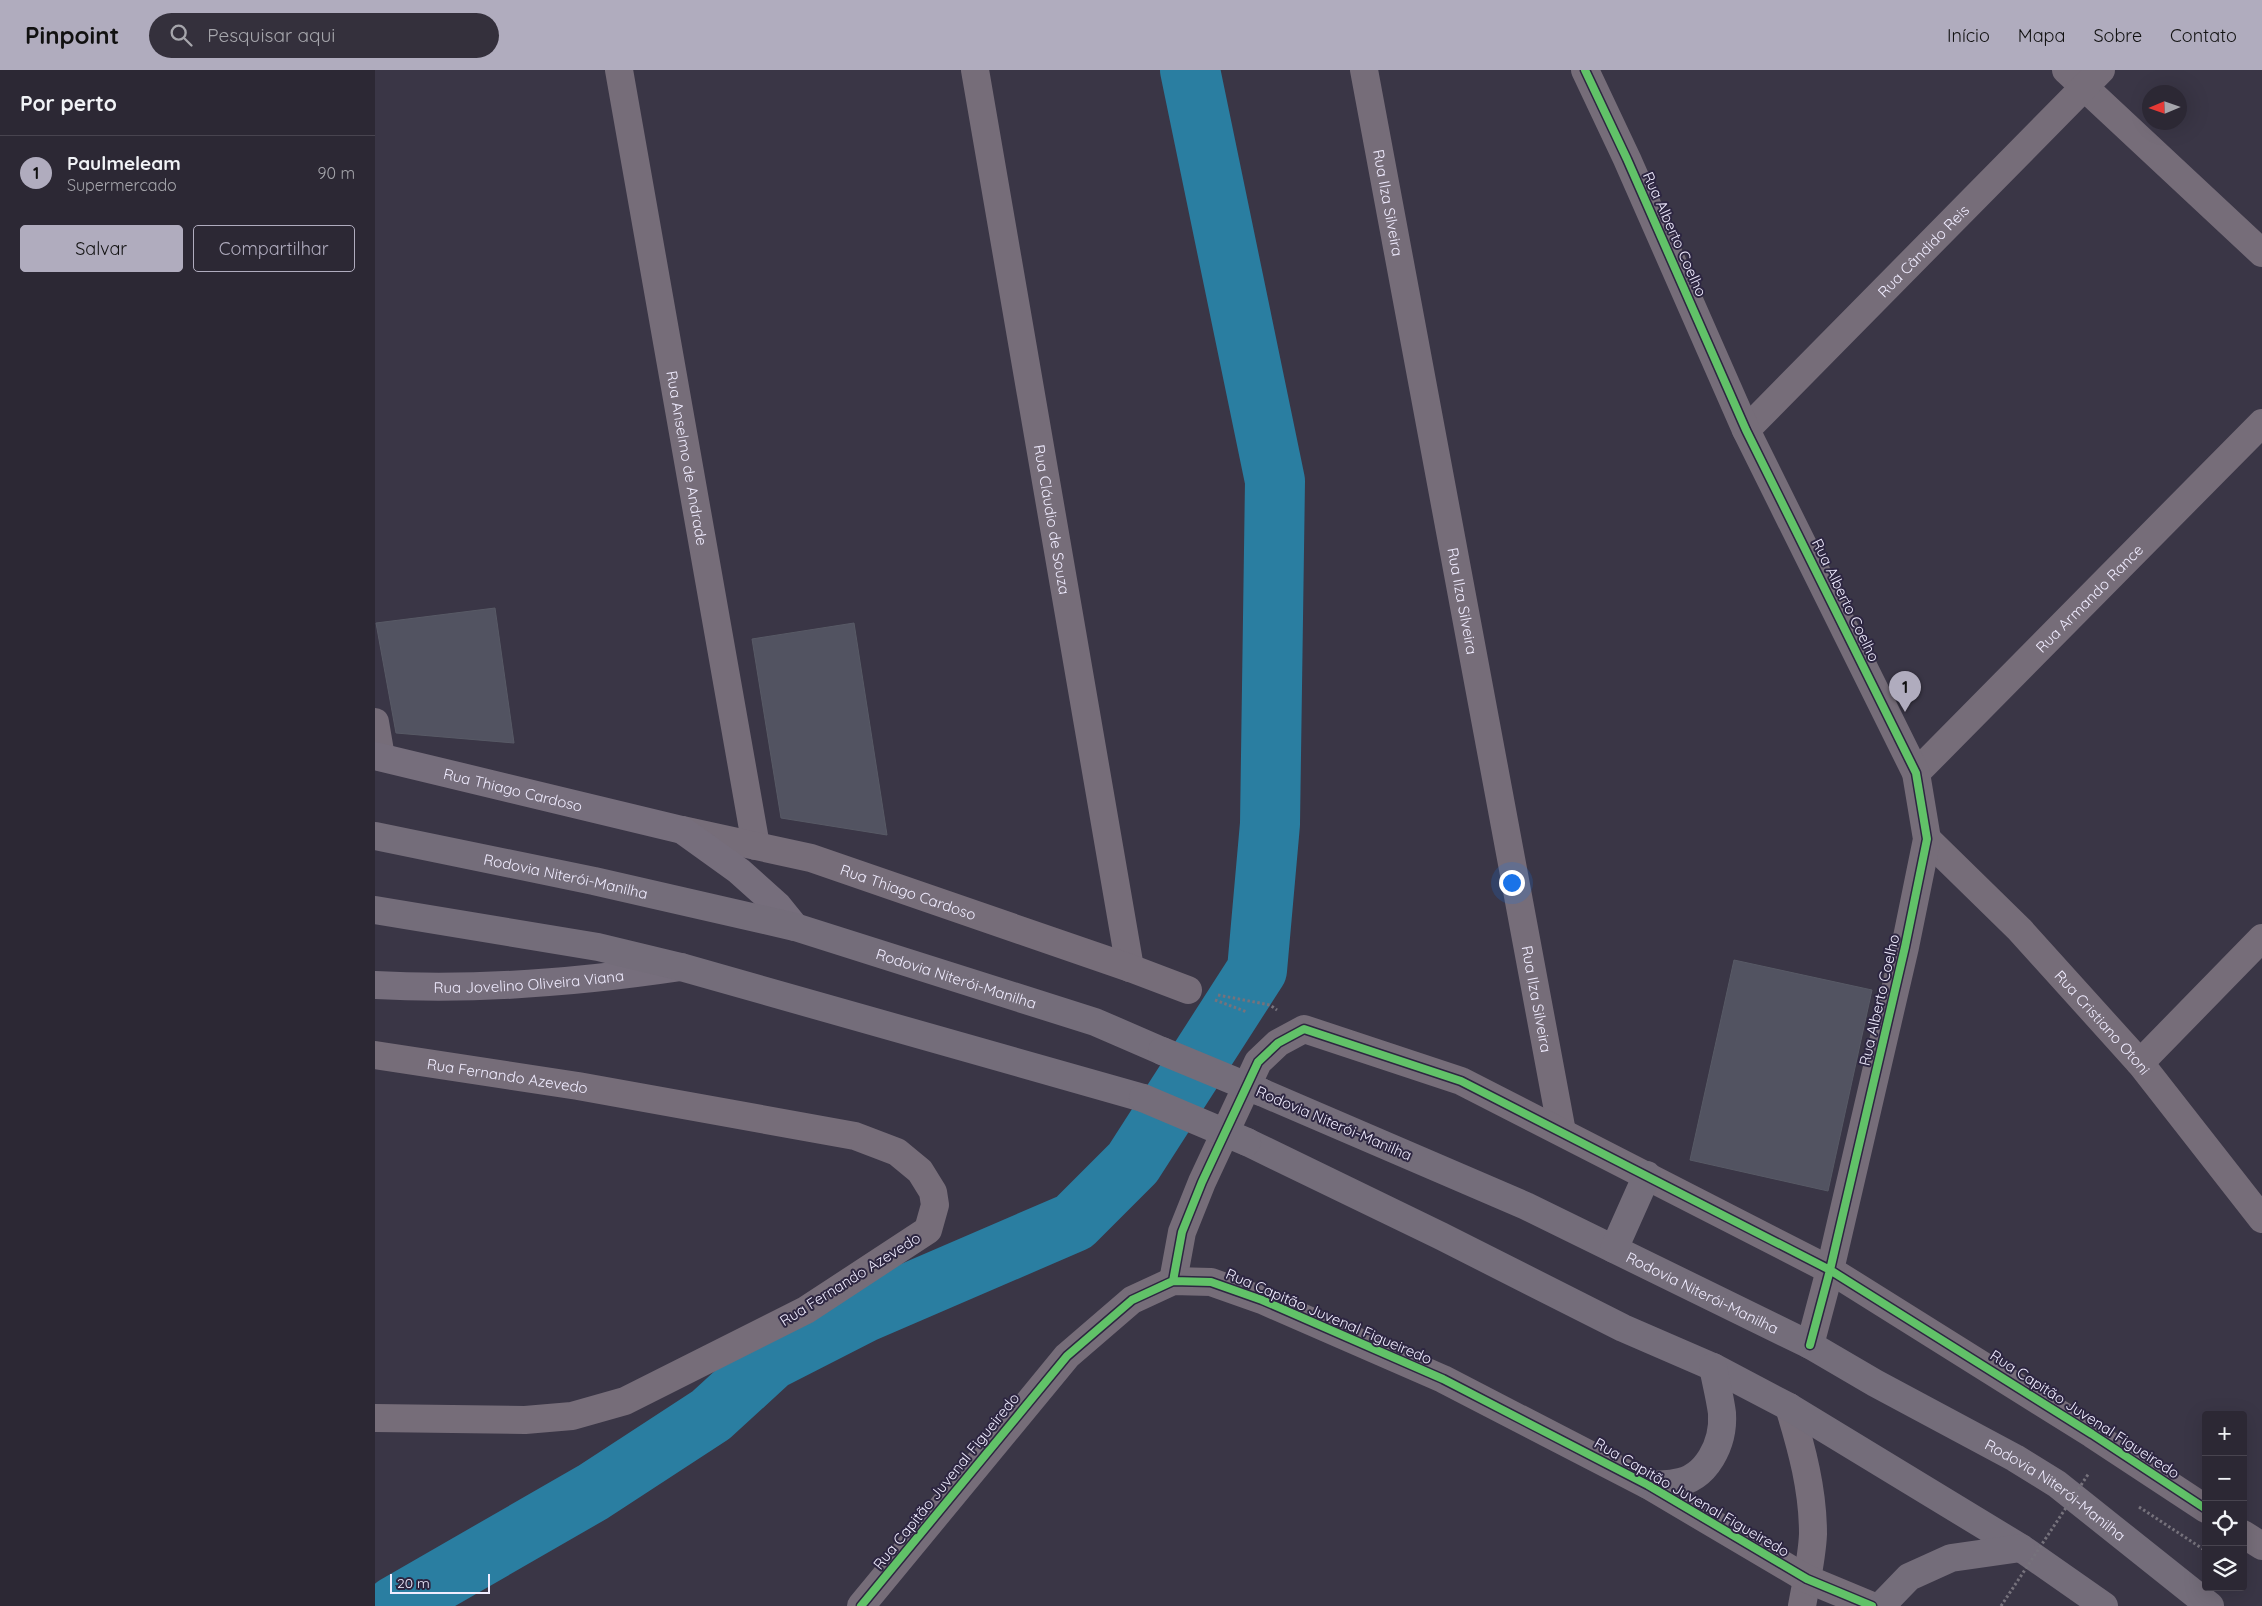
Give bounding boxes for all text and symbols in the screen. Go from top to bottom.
search box [149,13,499,58]
text: Pinpoint [25,20,119,50]
icon: search [167,21,195,49]
text: Pesquisar aqui [207,23,335,47]
text: Início [1947,24,1990,47]
text: Mapa [2018,24,2065,47]
text: Sobre [2093,24,2142,47]
text: Contato [2170,24,2237,47]
north arrow [2142,85,2187,130]
text: Por perto [20,90,117,116]
street label: Rua Ilza Silveira [1369,148,1408,258]
text: Paulmeleam [67,151,181,175]
text: 1 [33,163,39,183]
text: 90 m [318,163,355,183]
street label: Rua Alberto Coelho [1639,169,1711,299]
text: Supermercado [67,175,177,195]
street label: Rua Cândido Reis [1873,200,1973,301]
button: Salvar [20,225,183,272]
button: Compartilhar [193,225,355,272]
street label: Rua Anselmo de Andrade [663,369,712,547]
street label: Rua Cláudio de Souza [1030,443,1075,596]
street label: Rua Alberto Coelho [1808,535,1884,665]
street label: Rua Armando Rance [2031,540,2147,656]
street label: Rua Ilza Silveira [1444,546,1482,656]
pin: 1 [1889,671,1921,712]
street label: Rua Thiago Cardoso [442,763,584,815]
street label: Rodovia Niterói-Manilha [482,849,650,903]
street label: Rua Thiago Cardoso [838,859,979,924]
your location [1499,870,1525,896]
street label: Rua Alberto Coelho [1855,932,1903,1068]
street label: Rodovia Niterói-Manilha [874,944,1039,1012]
street label: Rua Ilza Silveira [1518,944,1556,1054]
street label: Rua Jovelino Oliveira Viana [434,965,625,996]
street label: Rua Cristiano Otoni [2051,966,2155,1078]
street label: Rua Fernando Azevedo [426,1054,589,1097]
street label: Rodovia Niterói-Manilha [1253,1082,1415,1164]
street label: Rua Fernando Azevedo [776,1228,924,1330]
street label: Rodovia Niterói-Manilha [1623,1247,1782,1338]
street label: Rua Capitão Juvenal Figueiredo [1223,1264,1435,1368]
street label: Rua Capitão Juvenal Figueiredo [1987,1346,2183,1482]
street label: Rua Capitão Juvenal Figueiredo [869,1389,1023,1573]
map controls [2202,1411,2247,1591]
button: + [2202,1411,2247,1456]
street label: Rua Capitão Juvenal Figueiredo [1591,1433,1793,1561]
street label: Rodovia Niterói-Manilha [1982,1434,2130,1545]
button: − [2202,1456,2247,1501]
button: locate [2202,1501,2247,1546]
button: layers [2202,1546,2247,1591]
scale bar [390,1571,490,1594]
text: 20 m [397,1574,430,1592]

